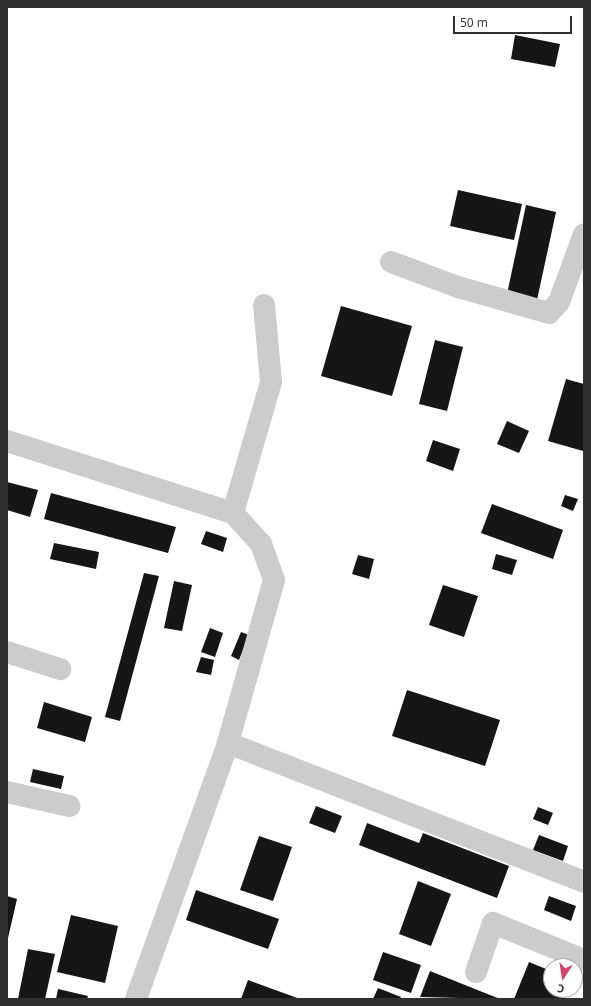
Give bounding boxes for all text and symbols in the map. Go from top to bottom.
scale bar [455,8,574,34]
text: 50 m [460,14,488,31]
north arrow [543,958,583,998]
text: С [556,981,566,997]

